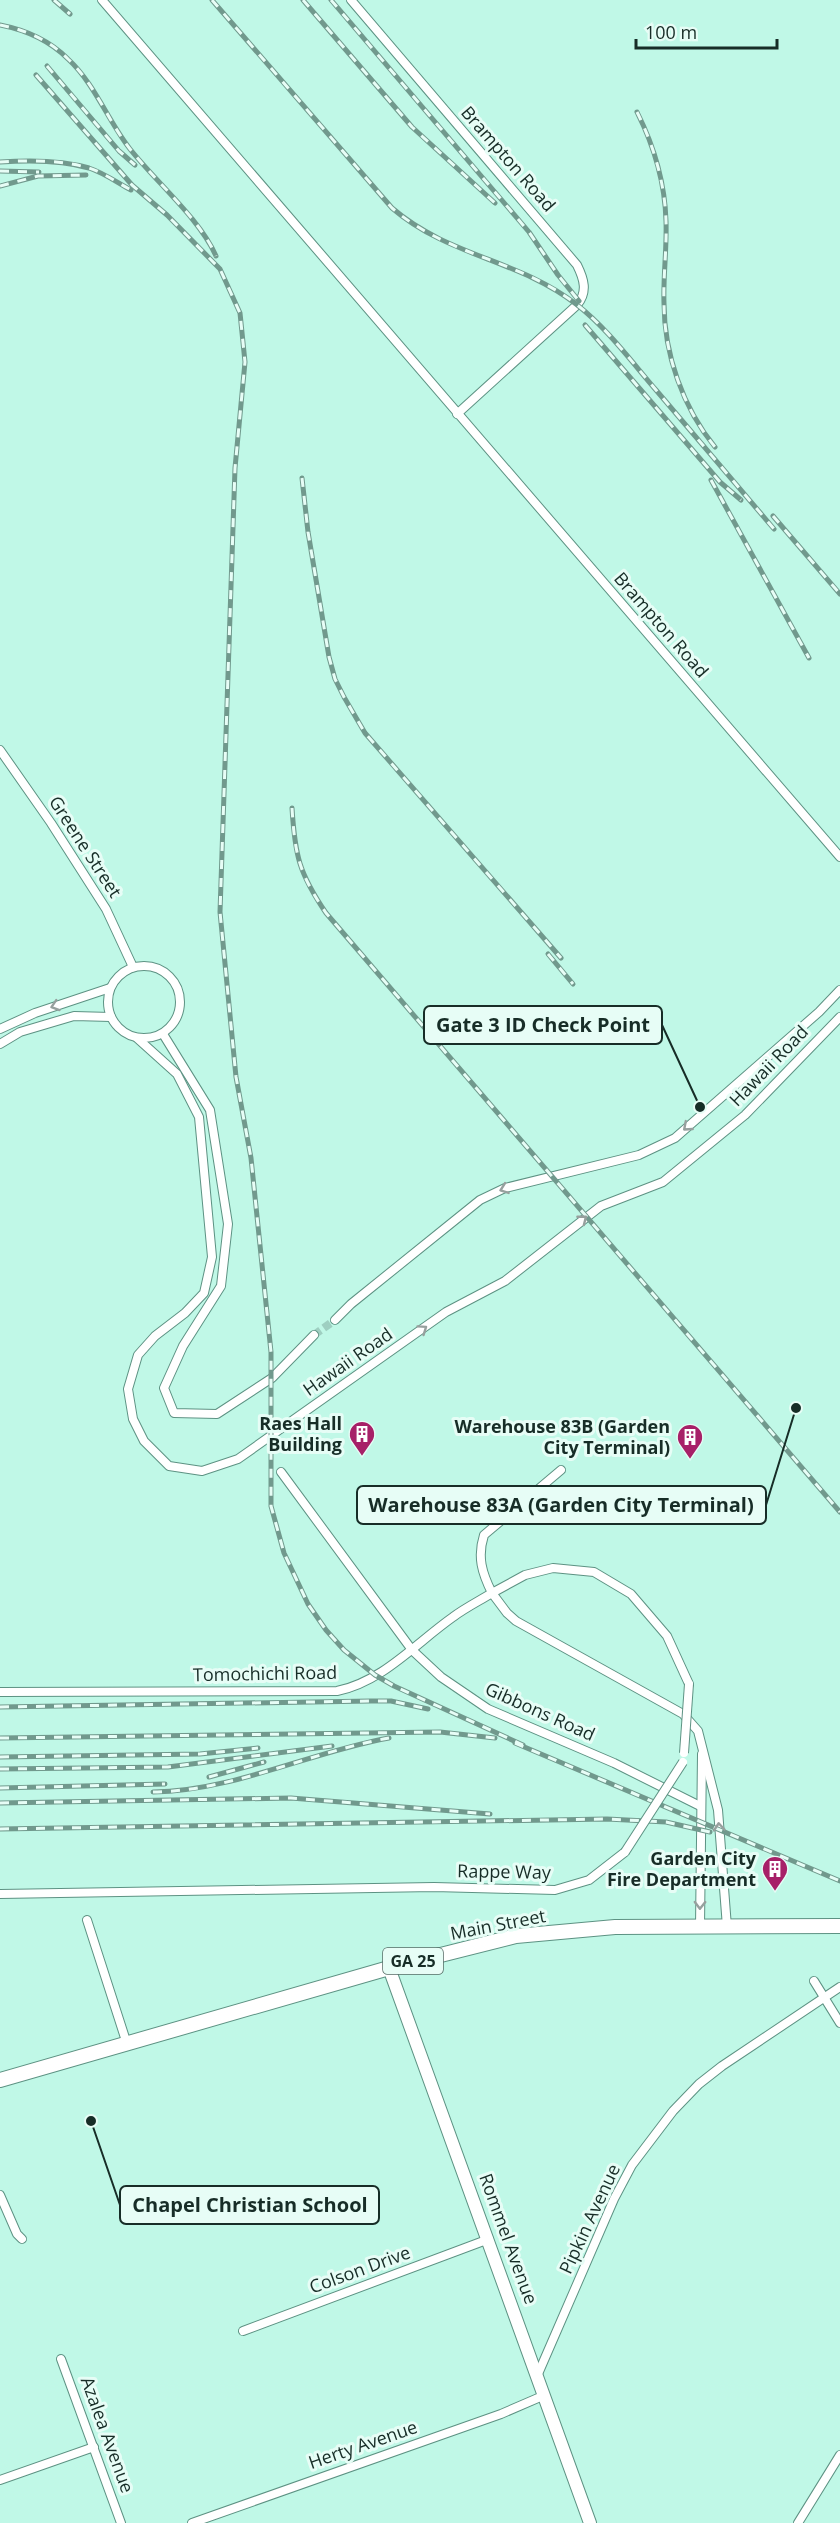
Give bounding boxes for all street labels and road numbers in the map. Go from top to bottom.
street label: Brampton Road [456,100,561,216]
street label: Brampton Road [609,566,714,682]
street label: Greene Street [44,791,128,902]
street label: Hawaii Road [724,1020,813,1111]
street label: Hawaii Road [298,1322,397,1401]
street label: Tomochichi Road [193,1660,337,1686]
street label: Gibbons Road [482,1676,599,1746]
street label: Rappe Way [457,1858,552,1884]
street label: Main Street [448,1903,548,1945]
road number: GA 25 [383,1948,443,1974]
street label: Pipkin Avenue [553,2160,625,2277]
street label: Rommel Avenue [474,2170,544,2307]
street label: Colson Drive [306,2240,414,2298]
street label: Azalea Avenue [76,2373,140,2496]
street label: Herty Avenue [305,2414,420,2474]

